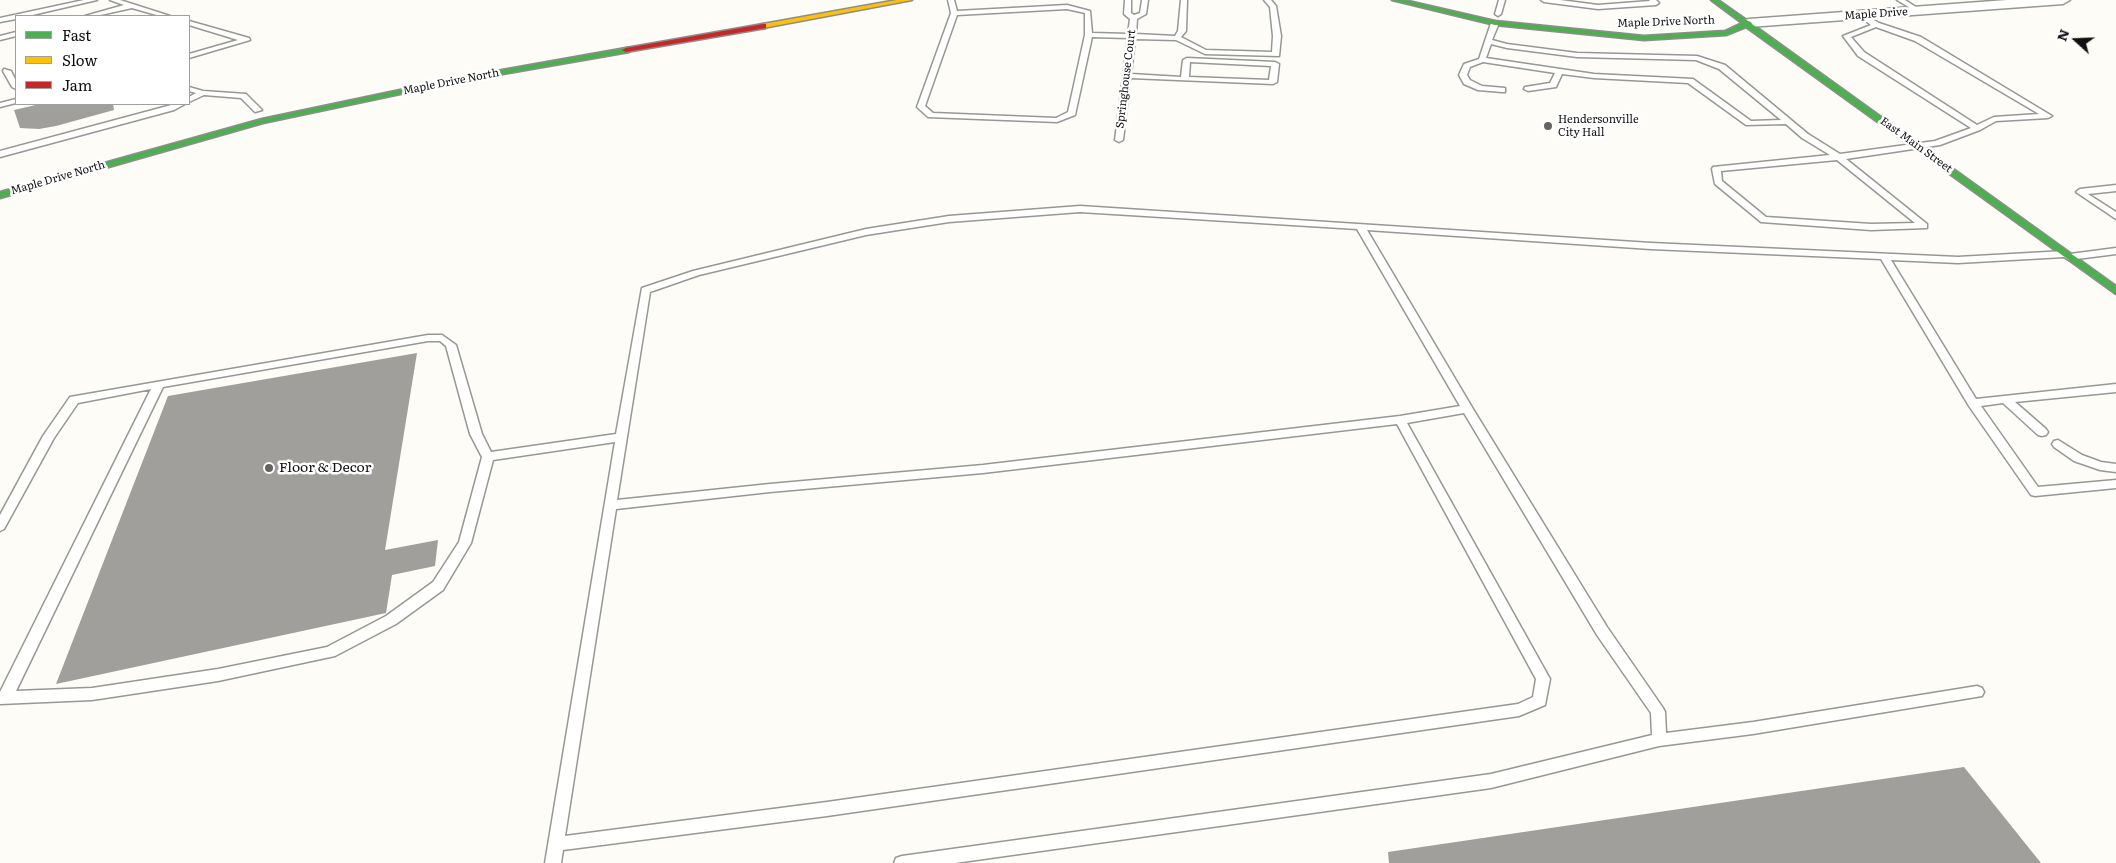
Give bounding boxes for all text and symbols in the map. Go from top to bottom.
street label: Maple Drive [1844,5,1908,23]
street label: Maple Drive North [1617,14,1715,30]
legend [15,15,190,105]
north arrow [2051,15,2101,65]
text: Fast [62,23,91,46]
text: N [2050,26,2073,44]
street label: Springhouse Court [1113,29,1139,129]
text: Slow [62,48,97,71]
street label: Maple Drive North [402,66,500,98]
text: Jam [62,73,92,96]
place label: Hendersonville City Hall [1558,113,1639,139]
street label: East Main Street [1877,114,1955,176]
marker: Hendersonville City Hall [1542,120,1554,132]
street label: Maple Drive North [9,158,107,198]
place label: Floor & Decor [279,460,371,476]
marker: Floor & Decor [263,462,275,474]

